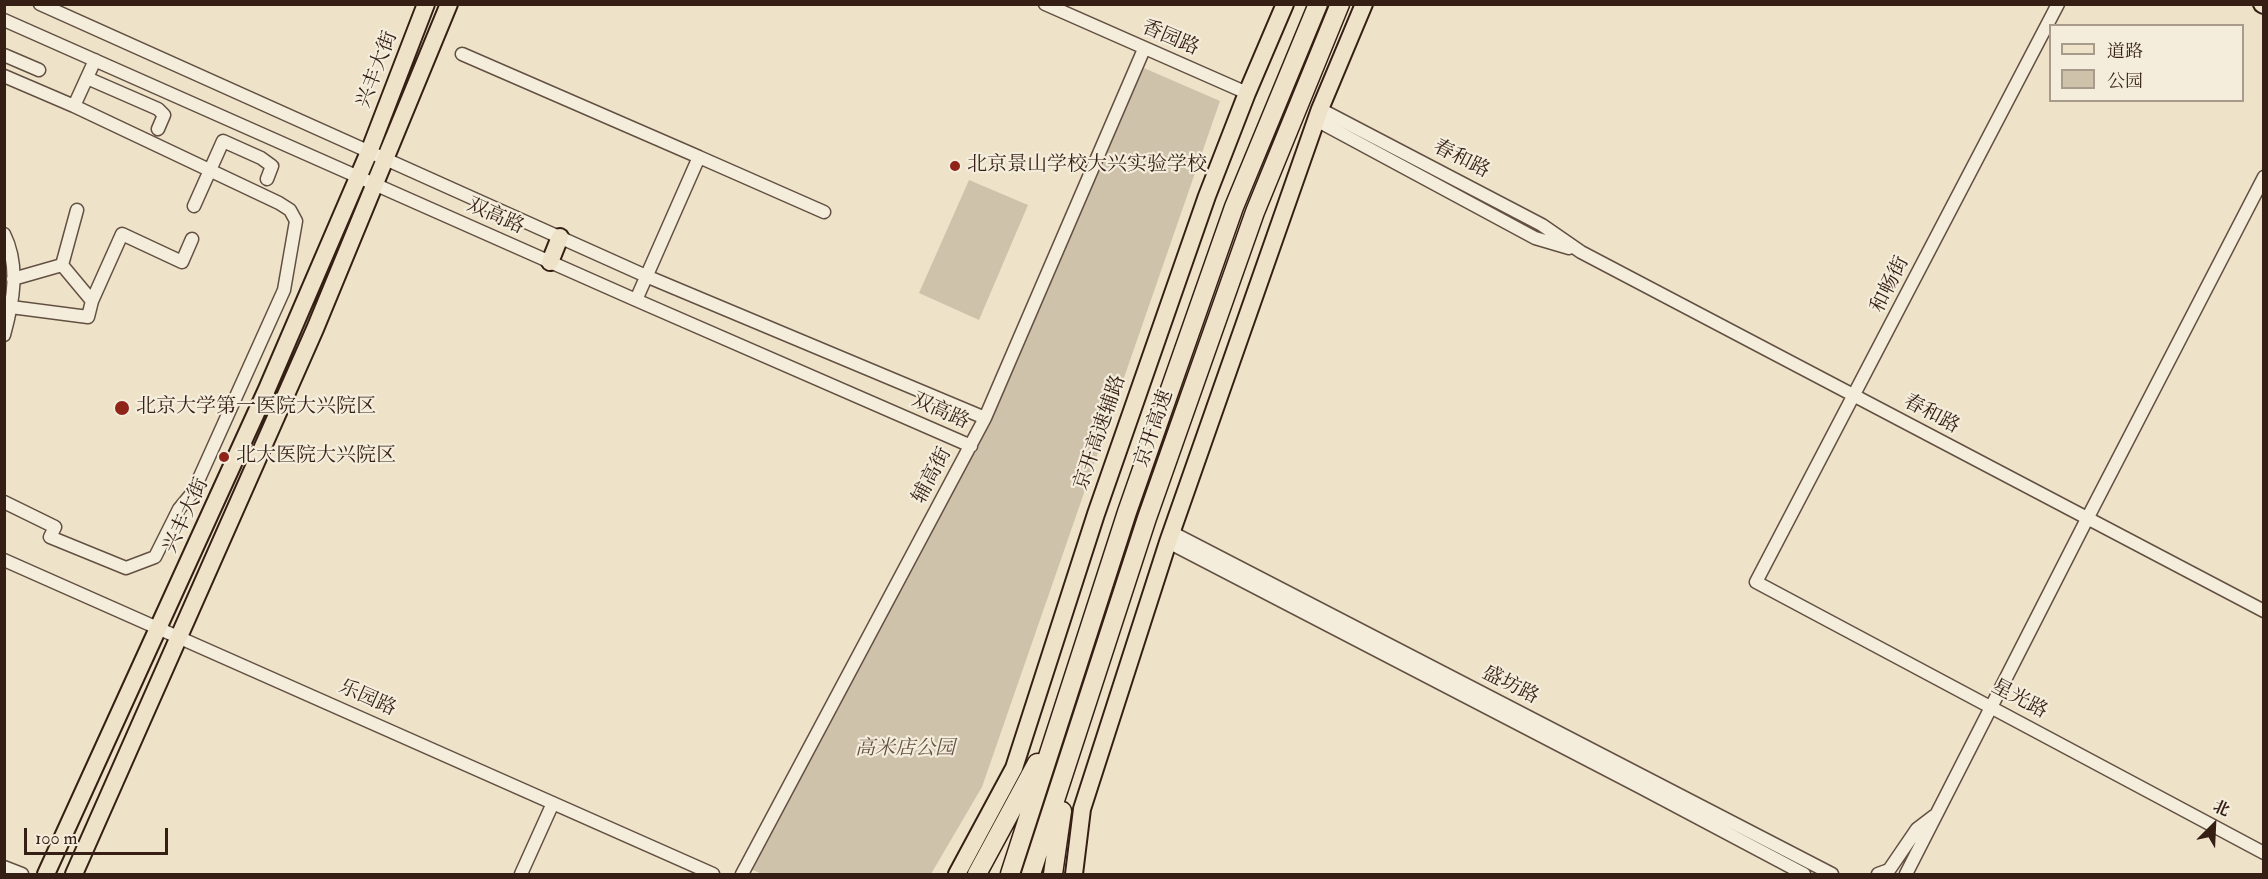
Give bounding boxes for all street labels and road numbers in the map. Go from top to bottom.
street label: 香园路 [1138,16,1202,62]
street label: 兴丰大街 [352,28,404,112]
street label: 春和路 [1429,136,1493,184]
street label: 双高路 [463,194,527,240]
street label: 和畅街 [1867,253,1915,317]
street label: 京开高速辅路 [1070,372,1132,494]
street label: 京开高速 [1131,387,1179,471]
street label: 双高路 [908,389,972,435]
street label: 春和路 [1899,390,1963,440]
street label: 辅高街 [908,444,958,508]
street label: 兴丰大街 [159,475,215,557]
street label: 盛坊路 [1478,662,1542,710]
street label: 星光路 [1987,675,2051,725]
street label: 乐园路 [335,676,399,722]

